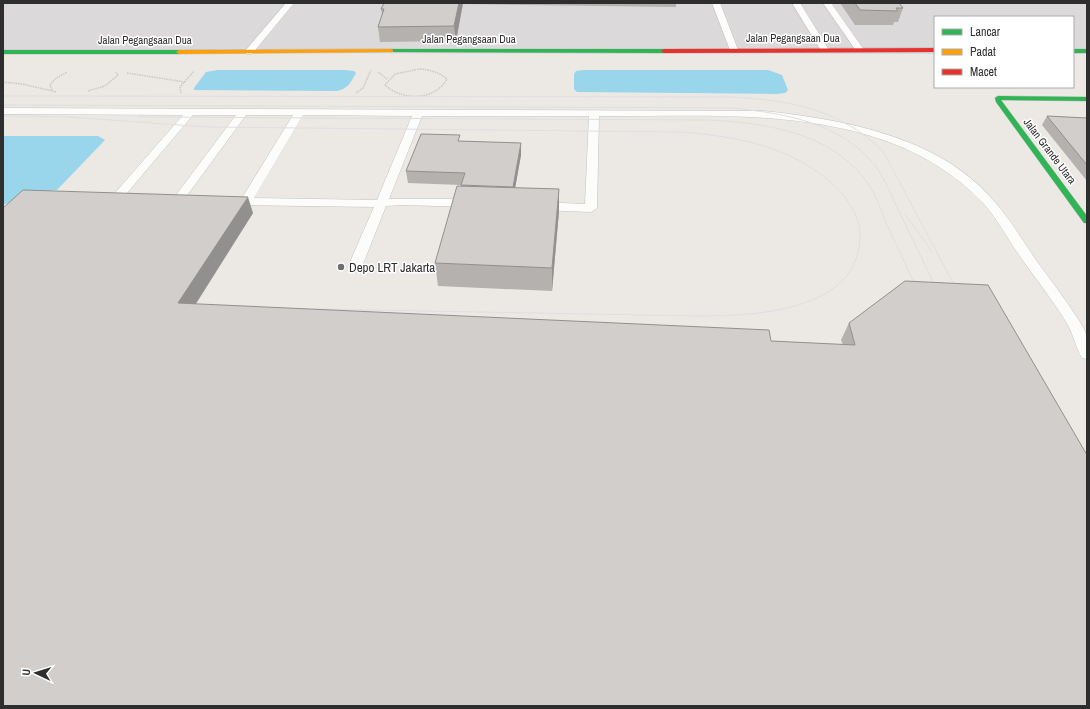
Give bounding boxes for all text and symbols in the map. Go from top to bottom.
legend [934,16,1074,88]
text: Lancar [970,24,1001,40]
street label: Jalan Pegangsaan Dua [746,31,840,45]
street label: Jalan Pegangsaan Dua [422,32,516,46]
street label: Jalan Pegangsaan Dua [98,33,192,47]
text: Padat [970,44,996,60]
text: Macet [970,64,997,80]
street label: Jalan Grande Utara [1021,115,1079,187]
place label: Depo LRT Jakarta [349,259,435,276]
marker: Depo LRT Jakarta [336,262,346,272]
north arrow [16,653,56,693]
text: U [19,669,33,676]

